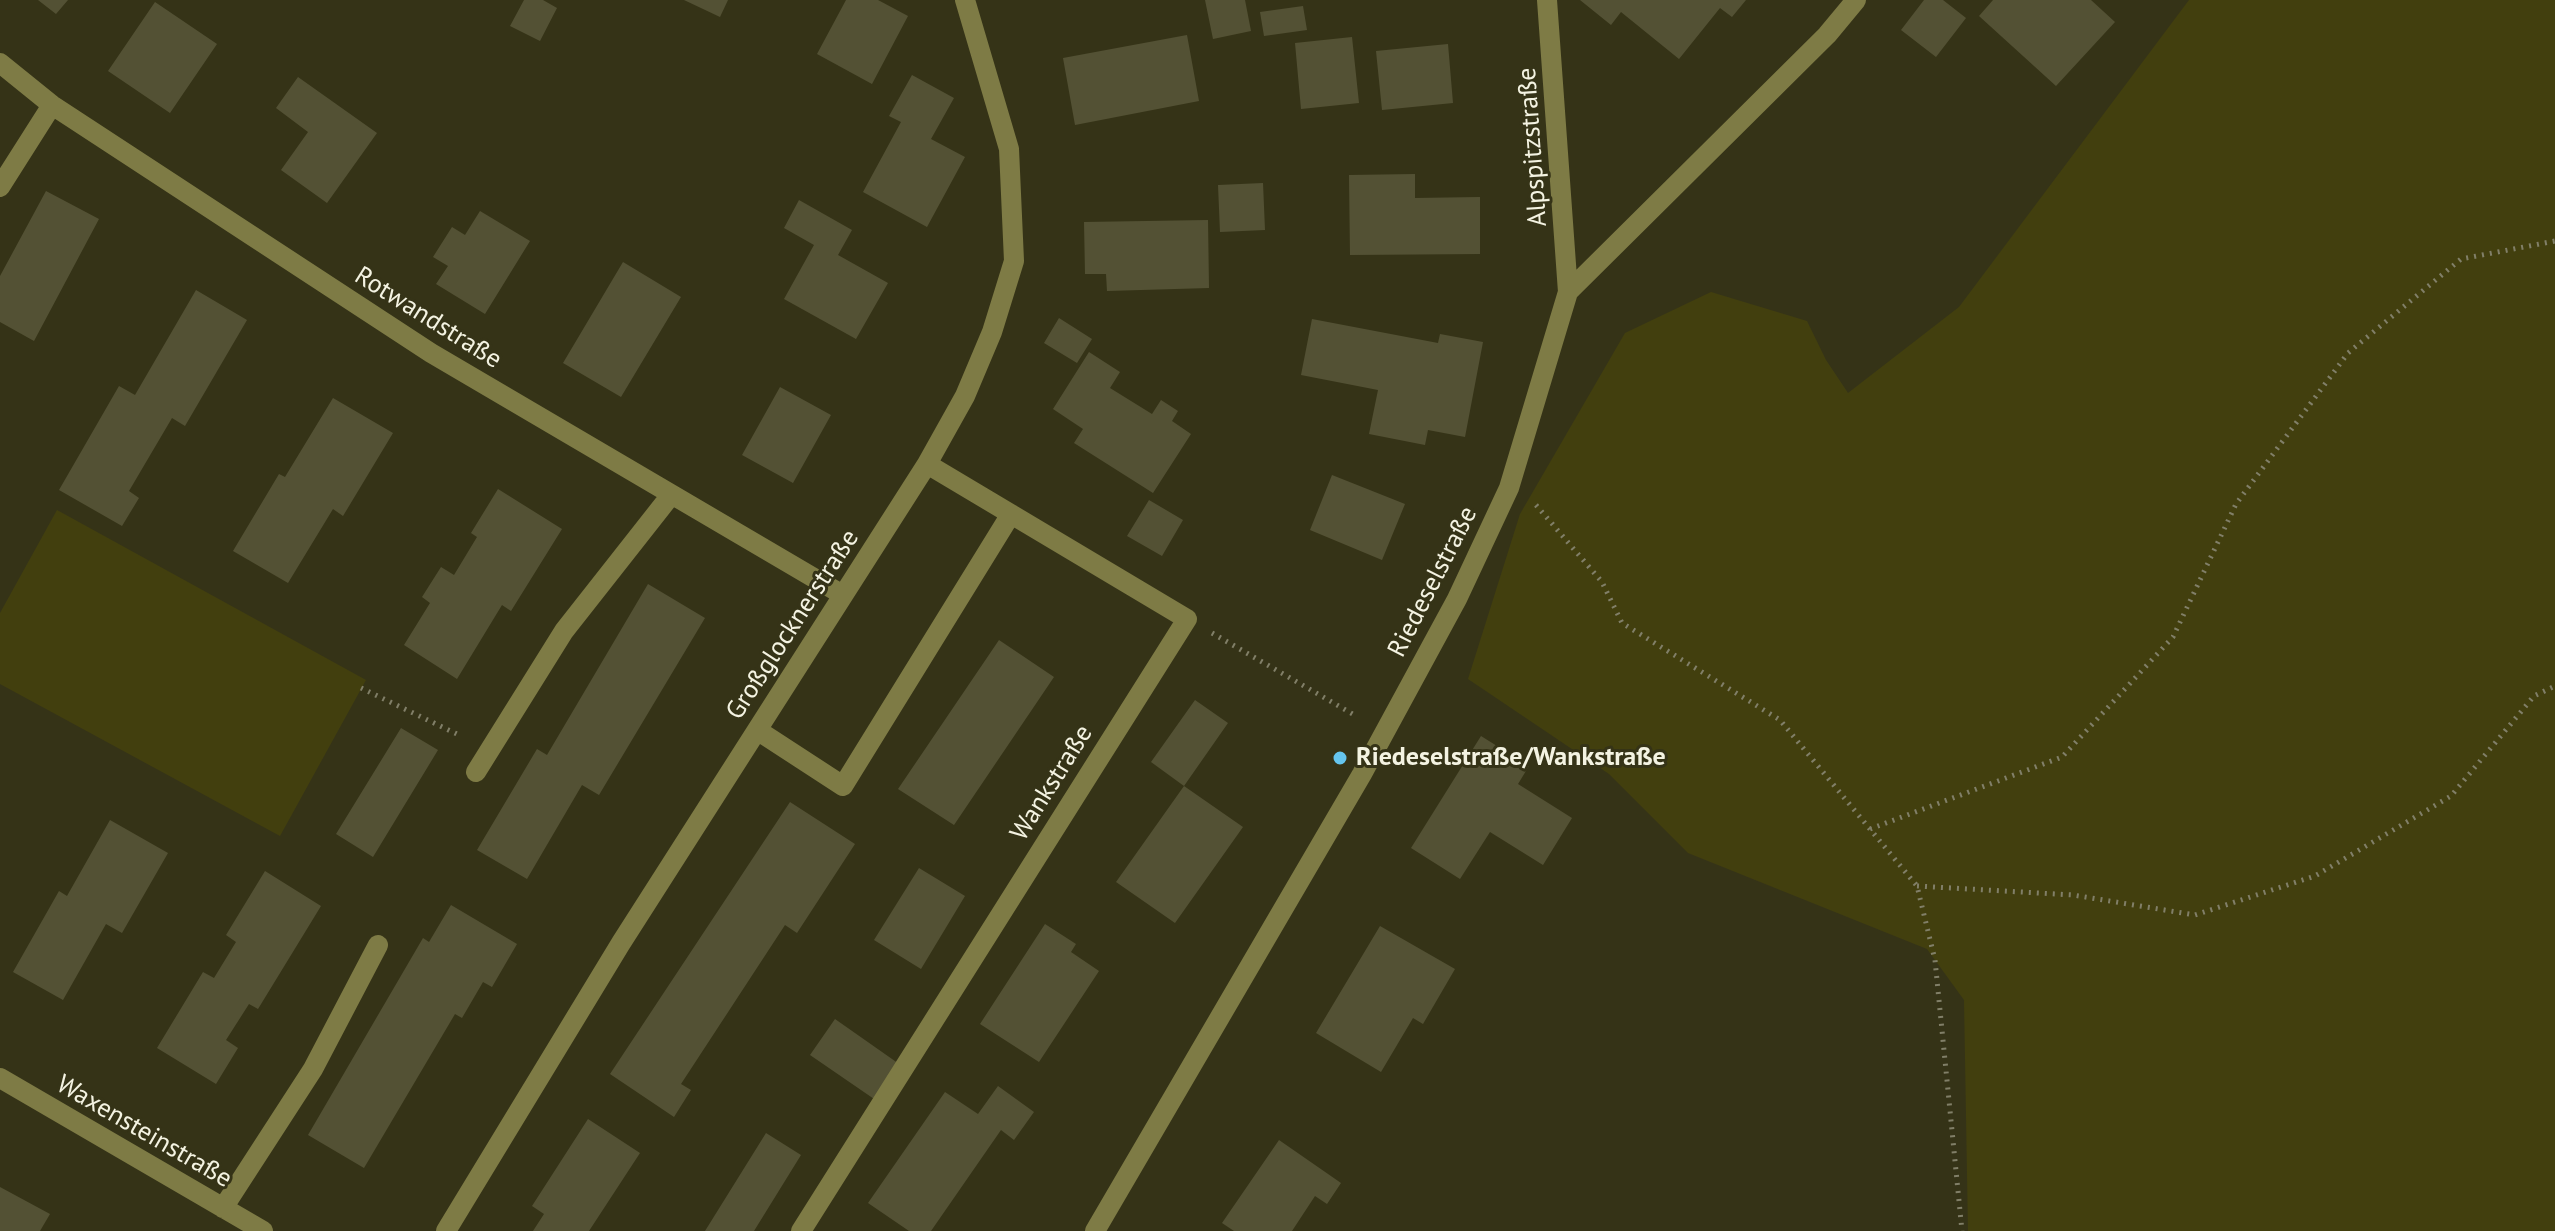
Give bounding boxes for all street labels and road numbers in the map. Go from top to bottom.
street label: Alpspitzstraße [1512,66,1554,228]
street label: Rotwandstraße [349,260,507,376]
street label: Riedeselstraße [1382,502,1484,662]
street label: Großglocknerstraße [720,524,866,726]
street label: Wankstraße [1004,720,1100,846]
street label: Waxensteinstraße [51,1069,237,1195]

